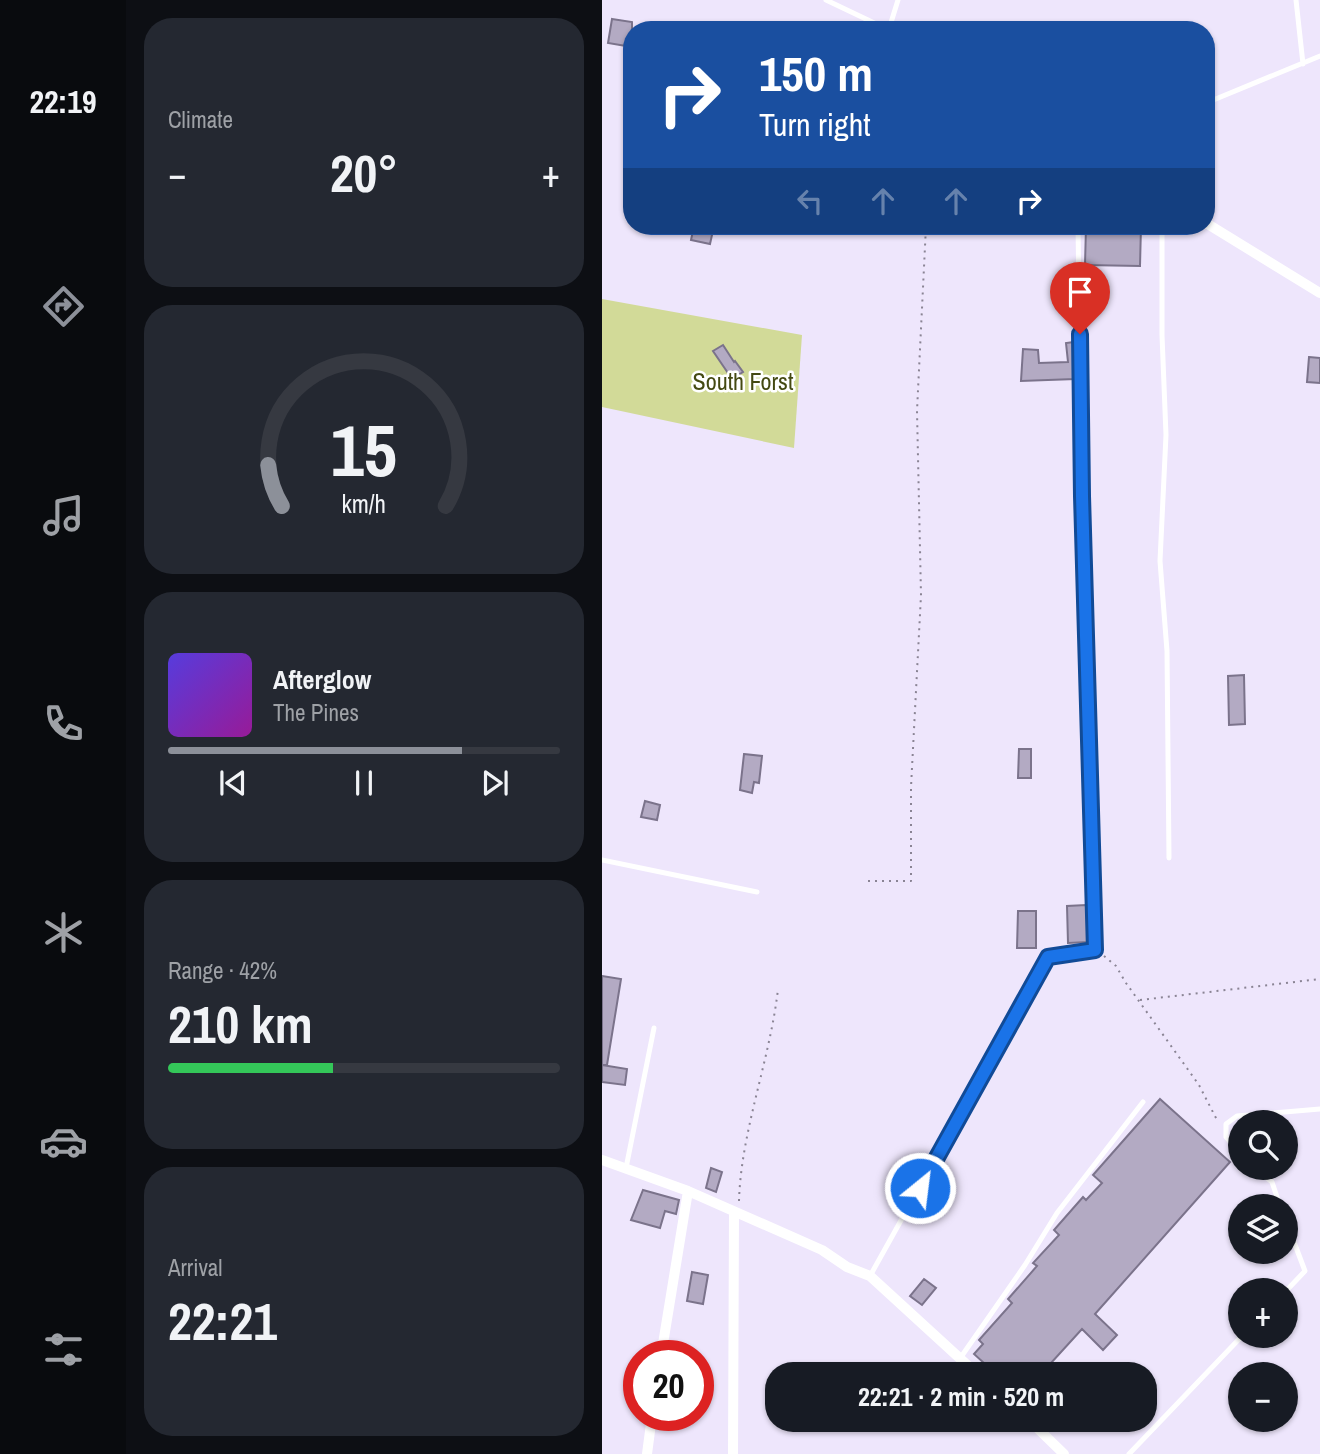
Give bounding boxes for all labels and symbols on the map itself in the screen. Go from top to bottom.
pin [1050,262,1110,334]
park label: South Forst [693,365,794,397]
position arrow [883,1151,957,1225]
speed limit sign: 20 [623,1340,714,1431]

